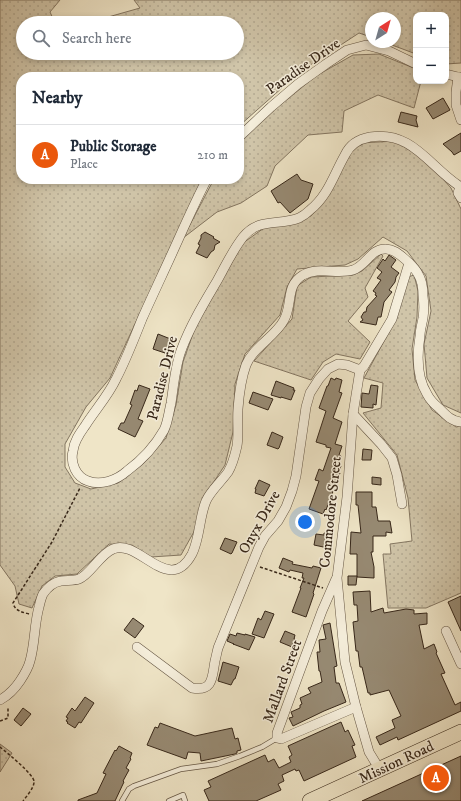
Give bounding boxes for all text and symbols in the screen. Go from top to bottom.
north arrow [365,12,401,48]
map controls [413,12,449,84]
button: + [413,12,449,48]
search box [16,16,244,60]
icon: search [30,27,52,49]
text: Search here [62,29,131,48]
street label: Paradise Drive [263,34,344,99]
button: − [413,48,449,84]
text: Nearby [32,87,82,109]
text: Public Storage [70,137,156,156]
text: A [41,147,49,163]
text: 210 m [197,147,228,163]
text: Place [70,156,98,172]
street label: Paradise Drive [143,334,182,422]
street label: Commodore Street [315,455,346,569]
street label: Onyx Drive [234,487,285,557]
your location [295,512,315,532]
street label: Mallard Street [259,637,306,725]
street label: Mission Road [356,737,437,788]
pin: A [423,763,449,793]

